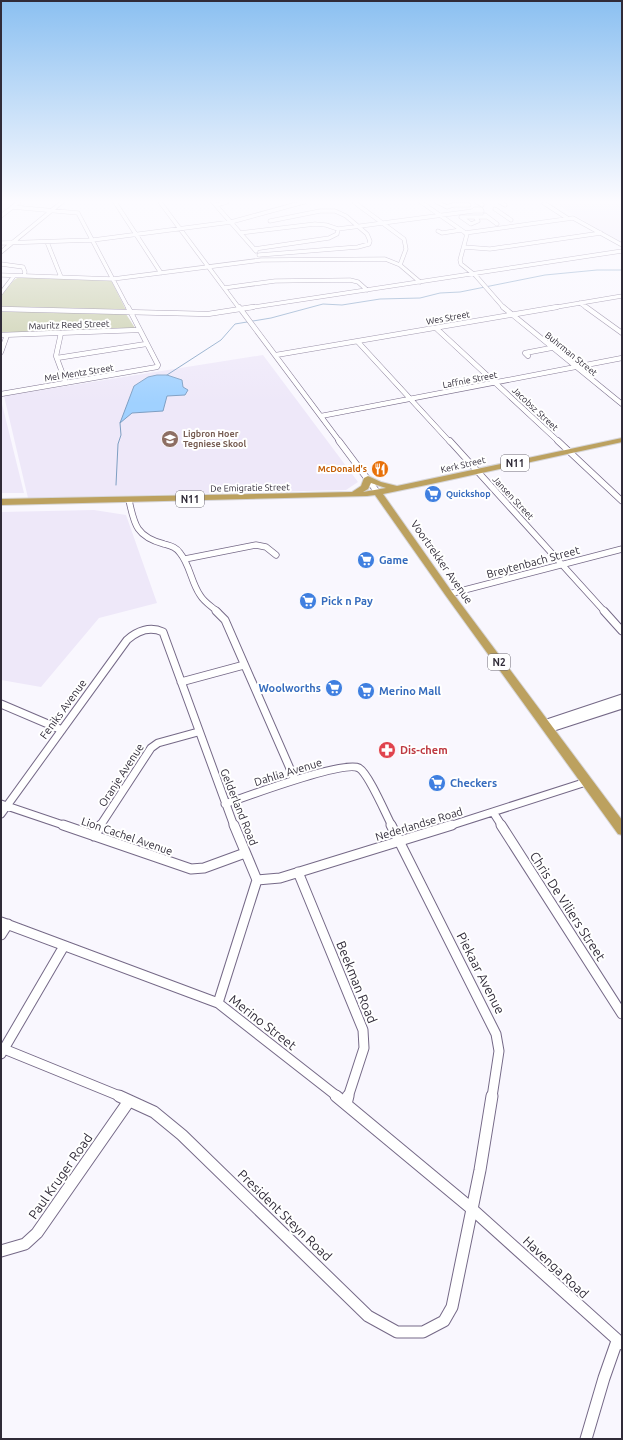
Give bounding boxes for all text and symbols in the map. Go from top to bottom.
street label: Wes Street [425,309,471,327]
street label: Mauritz Reed Street [28,319,110,331]
street label: Buhrman Street [543,330,599,378]
street label: Mel Mentz Street [44,363,115,383]
street label: Laffnie Street [442,370,499,390]
street label: Jacobsz Street [510,385,560,433]
school or university icon: Ligbron Hoer Tegniese Skool [160,429,180,449]
place label: Ligbron Hoer Tegniese Skool [183,429,246,449]
street label: Kerk Street [440,455,487,475]
road number: N11 [501,455,529,471]
restaurant icon: McDonald's [370,459,390,479]
place label: McDonald's [318,464,367,474]
street label: Jansen Street [490,474,536,522]
street label: De Emigratie Street [210,482,290,494]
supermarket icon: Quickshop [423,484,443,504]
place label: Quickshop [446,489,491,499]
road number: N11 [176,491,204,507]
street label: Voortrekker Avenue [409,518,475,606]
street label: Breytenbach Street [485,544,582,580]
supermarket icon: Game [356,550,376,570]
place label: Game [379,554,408,566]
supermarket icon: Pick n Pay [298,591,318,611]
place label: Pick n Pay [321,595,373,607]
road number: N2 [488,654,510,670]
street label: Feniks Avenue [37,677,89,741]
supermarket icon: Woolworths [324,678,344,698]
supermarket icon: Merino Mall [356,681,376,701]
place label: Woolworths [258,682,321,694]
place label: Merino Mall [379,685,441,697]
pharmacy icon: Dis-chem [377,740,397,760]
street label: Oranje Avenue [96,741,146,809]
place label: Dis-chem [400,744,448,756]
street label: Dahlia Avenue [253,756,323,788]
street label: Gelderland Road [218,767,260,847]
supermarket icon: Checkers [427,773,447,793]
place label: Checkers [450,777,497,789]
street label: Nederlandse Road [374,805,464,843]
street label: Lion Cachel Avenue [80,815,174,857]
street label: Chris De Viliers Street [528,849,608,963]
street label: Piekaar Avenue [454,930,508,1016]
street label: Beekman Road [334,939,380,1025]
street label: Merino Street [227,992,299,1052]
street label: Paul Kruger Road [25,1131,95,1221]
street label: President Steyn Road [235,1167,335,1263]
street label: Havenga Road [521,1233,591,1301]

